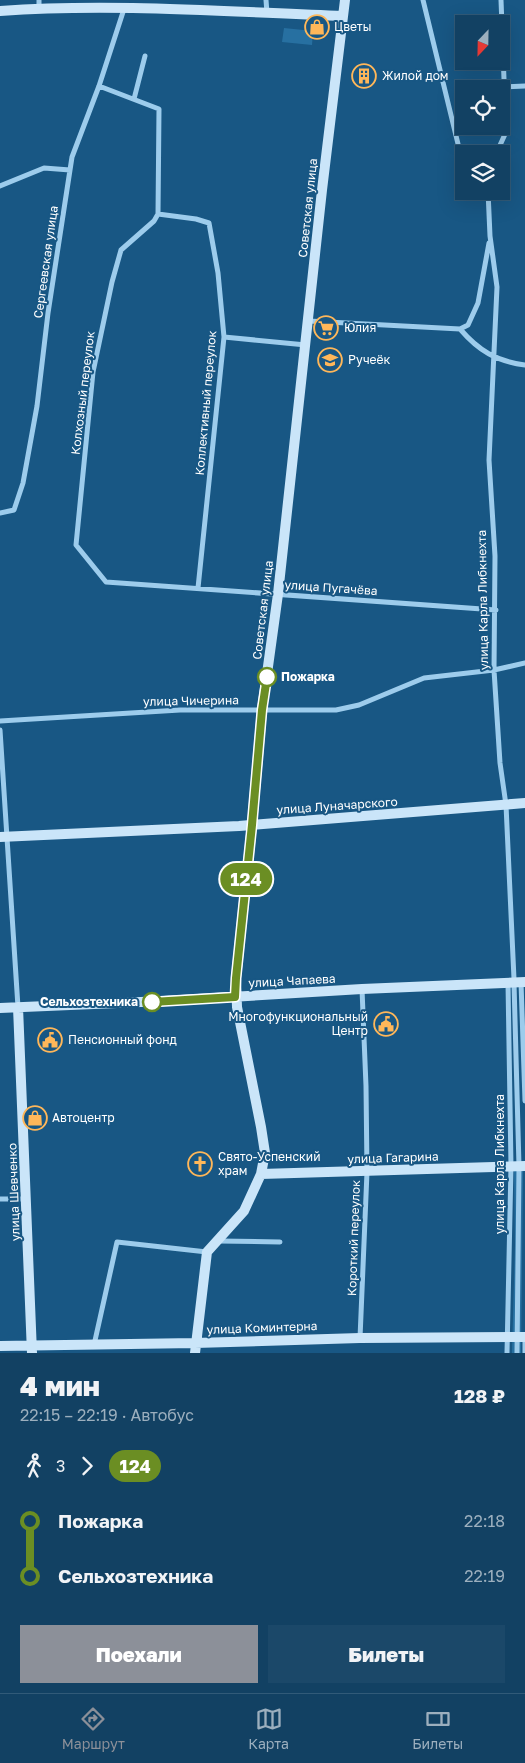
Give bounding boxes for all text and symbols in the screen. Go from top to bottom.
shop icon: Цветы [304,14,330,40]
north arrow [455,15,510,70]
map controls [455,15,510,200]
place label: Цветы [334,19,371,34]
building icon: Жилой дом [351,63,377,89]
place label: Жилой дом [382,68,448,83]
button: locate [455,80,510,135]
button: layers [455,145,510,200]
street label: Советская улица [295,158,320,258]
street label: Сергеевская улица [30,205,61,319]
supermarket icon: Юлия [313,315,339,341]
place label: Юлия [344,320,376,335]
street label: Колхозный переулок [67,330,98,456]
street label: Коллективный переулок [192,330,219,476]
school or university icon: Ручеёк [317,347,343,373]
place label: Ручеёк [348,352,391,367]
street label: улица Карла Либкнехта [474,530,491,670]
street label: Советская улица [249,559,276,660]
street label: улица Пугачёва [284,577,378,598]
marker: Пожарка [257,667,277,687]
place label: Пожарка [281,669,335,684]
street label: улица Чичерина [143,692,239,709]
street label: улица Луначарского [276,794,398,817]
line badge: 124 [217,863,275,895]
text: 124 [230,868,262,890]
street label: улица Чапаева [248,971,336,990]
marker: Сельхозтехника [142,992,162,1012]
place label: Сельхозтехника [40,994,138,1009]
place label: Многофункциональный Центр [228,1009,368,1038]
public building icon: Многофункциональный Центр [373,1011,399,1037]
public building icon: Пенсионный фонд [37,1027,63,1053]
place label: Пенсионный фонд [68,1032,177,1047]
street label: улица Карла Либкнехта [492,1094,507,1234]
shop icon: Автоцентр [22,1105,48,1131]
place label: Автоцентр [52,1110,115,1125]
street label: улица Шевченко [4,1143,23,1241]
street label: улица Гагарина [347,1148,439,1167]
place label: Свято-Успенский храм [218,1149,320,1178]
church icon: Свято-Успенский храм [187,1151,213,1177]
street label: Короткий переулок [344,1180,363,1296]
street label: улица Коминтерна [206,1318,318,1337]
text: 4 мин [20,1369,100,1402]
text: 128 ₽ [454,1384,505,1407]
text: 22:15 – 22:19 · Автобус [20,1405,194,1425]
icon: walk [20,1452,48,1480]
icon: forward [73,1452,101,1480]
text: 124 [119,1455,151,1477]
text: 3 [56,1456,65,1476]
text: Пожарка [58,1509,143,1532]
text: 22:18 [464,1511,505,1531]
text: Сельхозтехника [58,1564,213,1587]
text: 22:19 [464,1566,505,1586]
button: Поехали [20,1625,258,1683]
button: Билеты [268,1625,505,1683]
tab: Маршрут [62,1705,125,1752]
tab: Карта [248,1705,289,1752]
tab: Билеты [412,1705,463,1752]

